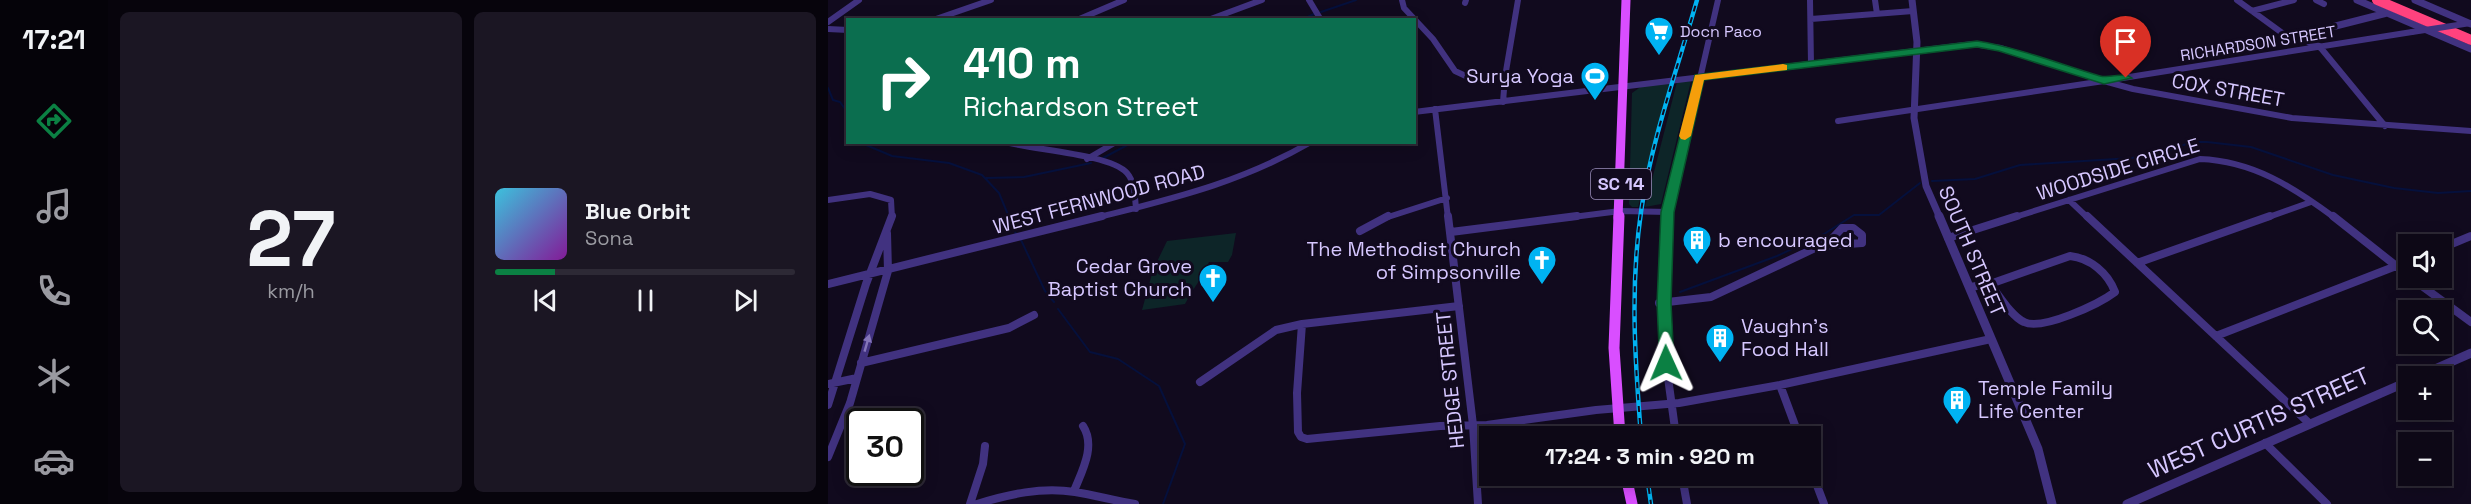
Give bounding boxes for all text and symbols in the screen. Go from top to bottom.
supermarket icon: Docn Paco [1643,15,1675,57]
pin [2100,16,2151,78]
place label: Docn Paco [1680,21,1762,42]
street label: RICHARDSON STREET [2179,21,2337,66]
text: 17:21 [22,22,86,57]
icon: arrive [2109,25,2142,58]
text: 410 m [963,37,1081,90]
icon: right [864,42,942,120]
sports icon: Surya Yoga [1579,60,1611,102]
place label: Surya Yoga [1466,63,1574,89]
street label: COX STREET [2170,67,2287,113]
text: Richardson Street [963,89,1199,124]
icon: directions [33,100,75,142]
street label: WOODSIDE CIRCLE [2033,132,2203,206]
street label: WEST FERNWOOD ROAD [990,158,1208,240]
road number: SC 14 [1591,169,1651,199]
street label: SOUTH STREET [1933,182,2011,320]
icon: music [33,185,75,227]
text: 27 [247,189,335,289]
text: Blue Orbit [585,197,691,225]
building icon: b encouraged [1681,224,1713,266]
text: Sona [585,225,633,251]
place label: b encouraged [1718,227,1853,253]
map controls [2398,234,2452,486]
button: sound [2398,234,2452,288]
place label: The Methodist Church of Simpsonville [1306,236,1521,285]
church icon: The Methodist Church of Simpsonville [1526,244,1558,286]
place label: Cedar Grove Baptist Church [1047,253,1192,302]
church icon: Cedar Grove Baptist Church [1197,262,1229,304]
icon: phone [33,270,75,312]
text: km/h [267,278,315,304]
icon: previous [529,284,562,317]
icon: pause [629,284,662,317]
icon: next [729,284,762,317]
button: search [2398,300,2452,354]
street label: HEDGE STREET [1430,310,1470,450]
place label: Vaughn’s Food Hall [1741,313,1829,362]
building icon: Vaughn’s Food Hall [1704,322,1736,364]
position arrow [1634,331,1698,395]
one-way arrow [863,333,873,352]
icon: climate [33,355,75,397]
street label: WEST CURTIS STREET [2143,360,2375,485]
button: + [2398,366,2452,420]
place label: Temple Family Life Center [1978,375,2113,424]
building icon: Temple Family Life Center [1941,384,1973,426]
speed limit sign: 30 [846,408,924,486]
button: − [2398,432,2452,486]
icon: car [33,440,75,482]
text: 17:24 · 3 min · 920 m [1545,442,1755,470]

